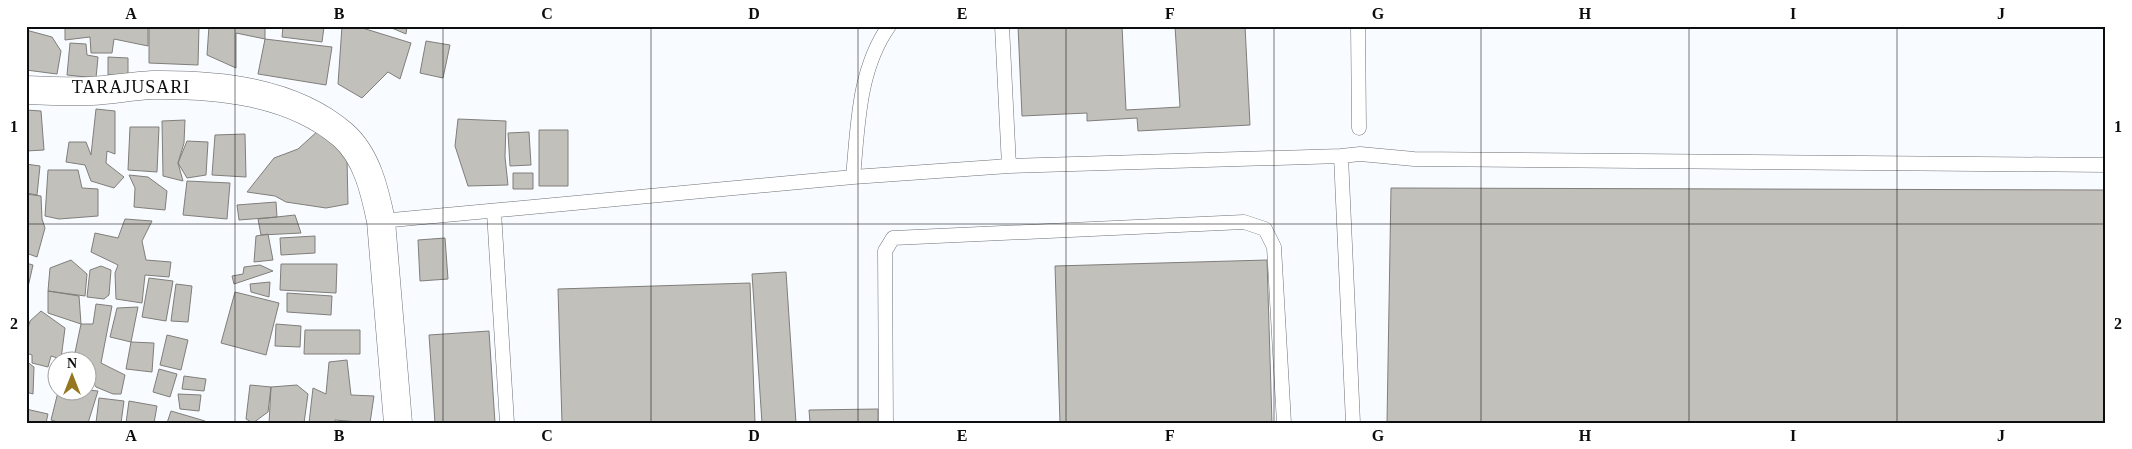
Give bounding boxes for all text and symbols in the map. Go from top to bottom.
text: A [125,5,137,22]
text: B [334,5,345,22]
text: C [541,5,553,22]
text: D [748,5,760,22]
text: E [957,5,967,22]
text: F [1165,5,1175,22]
text: G [1372,5,1385,22]
text: H [1579,5,1592,22]
text: I [1790,5,1796,22]
text: J [1997,5,2005,22]
district label: TARAJUSARI [72,77,190,97]
text: 1 [10,118,18,135]
text: 1 [2114,118,2122,135]
text: 2 [10,315,18,332]
text: 2 [2114,315,2122,332]
north arrow [48,352,98,402]
text: N [67,356,77,371]
text: A [125,427,137,444]
text: B [334,427,345,444]
text: C [541,427,553,444]
text: D [748,427,760,444]
text: E [957,427,967,444]
text: F [1165,427,1175,444]
text: G [1372,427,1385,444]
text: H [1579,427,1592,444]
text: I [1790,427,1796,444]
text: J [1997,427,2005,444]

